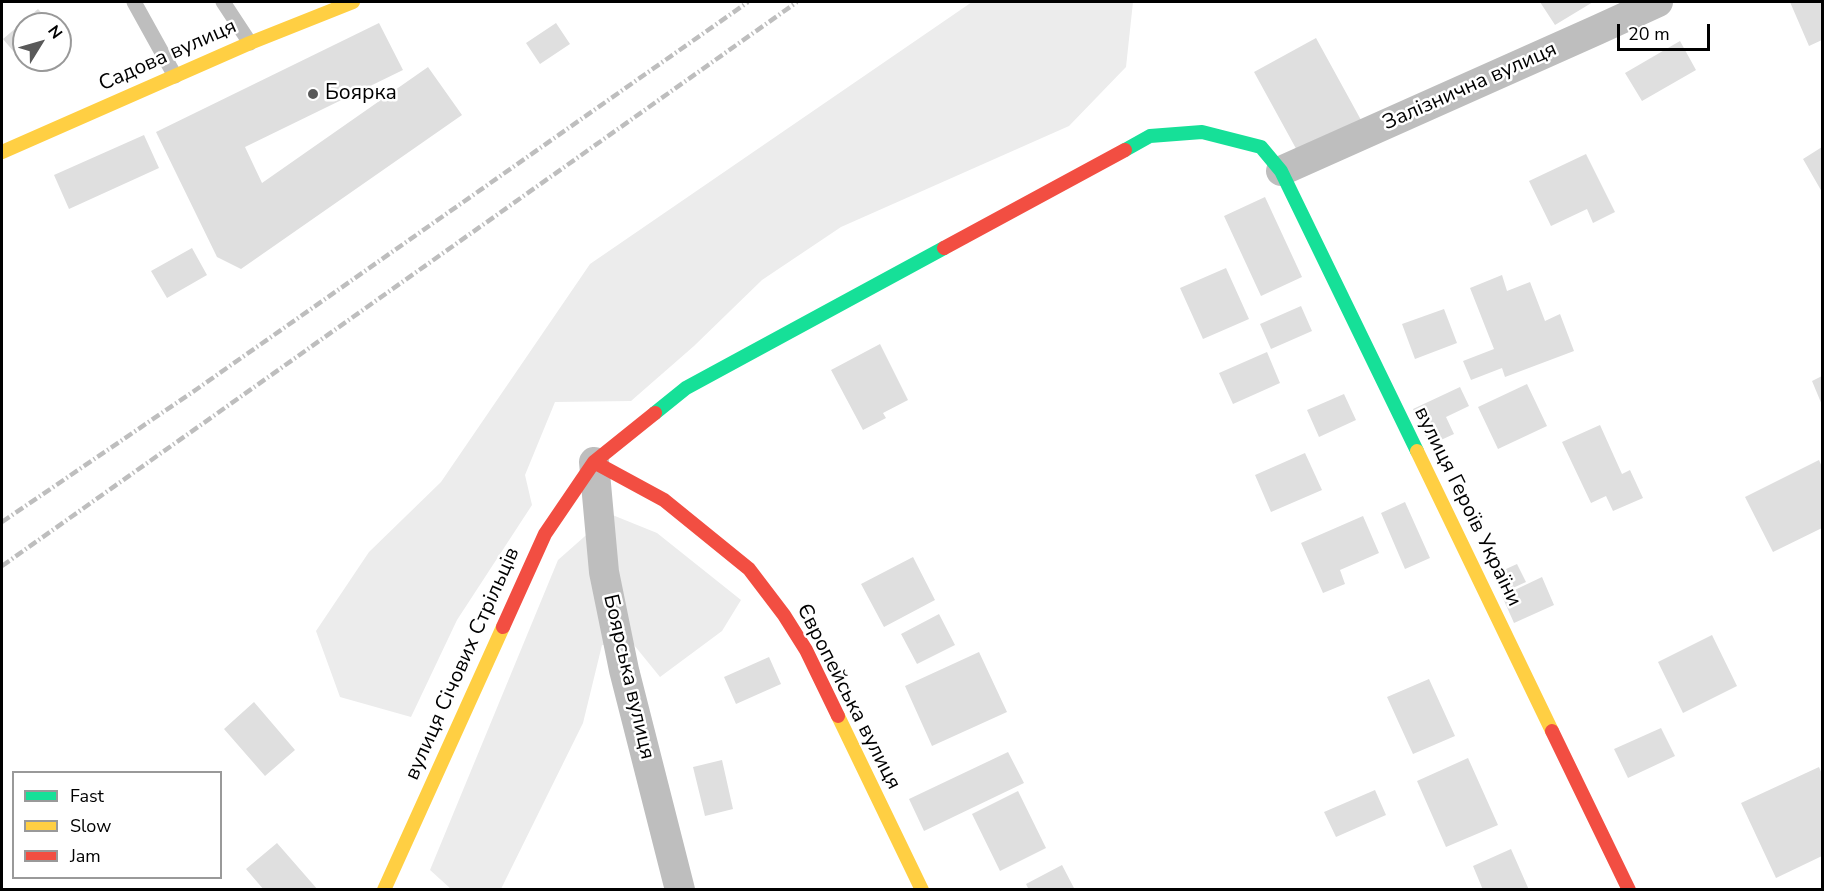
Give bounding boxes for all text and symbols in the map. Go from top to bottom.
north arrow [12,12,72,72]
scale bar [1620,12,1713,50]
street label: Садова вулиця [95,14,241,98]
text: N [42,21,67,44]
text: 20 m [1628,22,1670,46]
street label: Залізнична вулиця [1379,37,1561,137]
place label: Боярка [325,81,397,107]
marker: Боярка [306,87,320,101]
street label: вулиця Героїв України [1408,403,1526,611]
street label: вулиця Січових Стрільців [400,544,526,784]
street label: Боярська вулиця [597,592,659,762]
street label: Європейська вулиця [790,600,906,794]
legend [12,771,222,879]
text: Fast [70,784,104,808]
text: Slow [70,814,111,838]
text: Jam [70,844,101,868]

